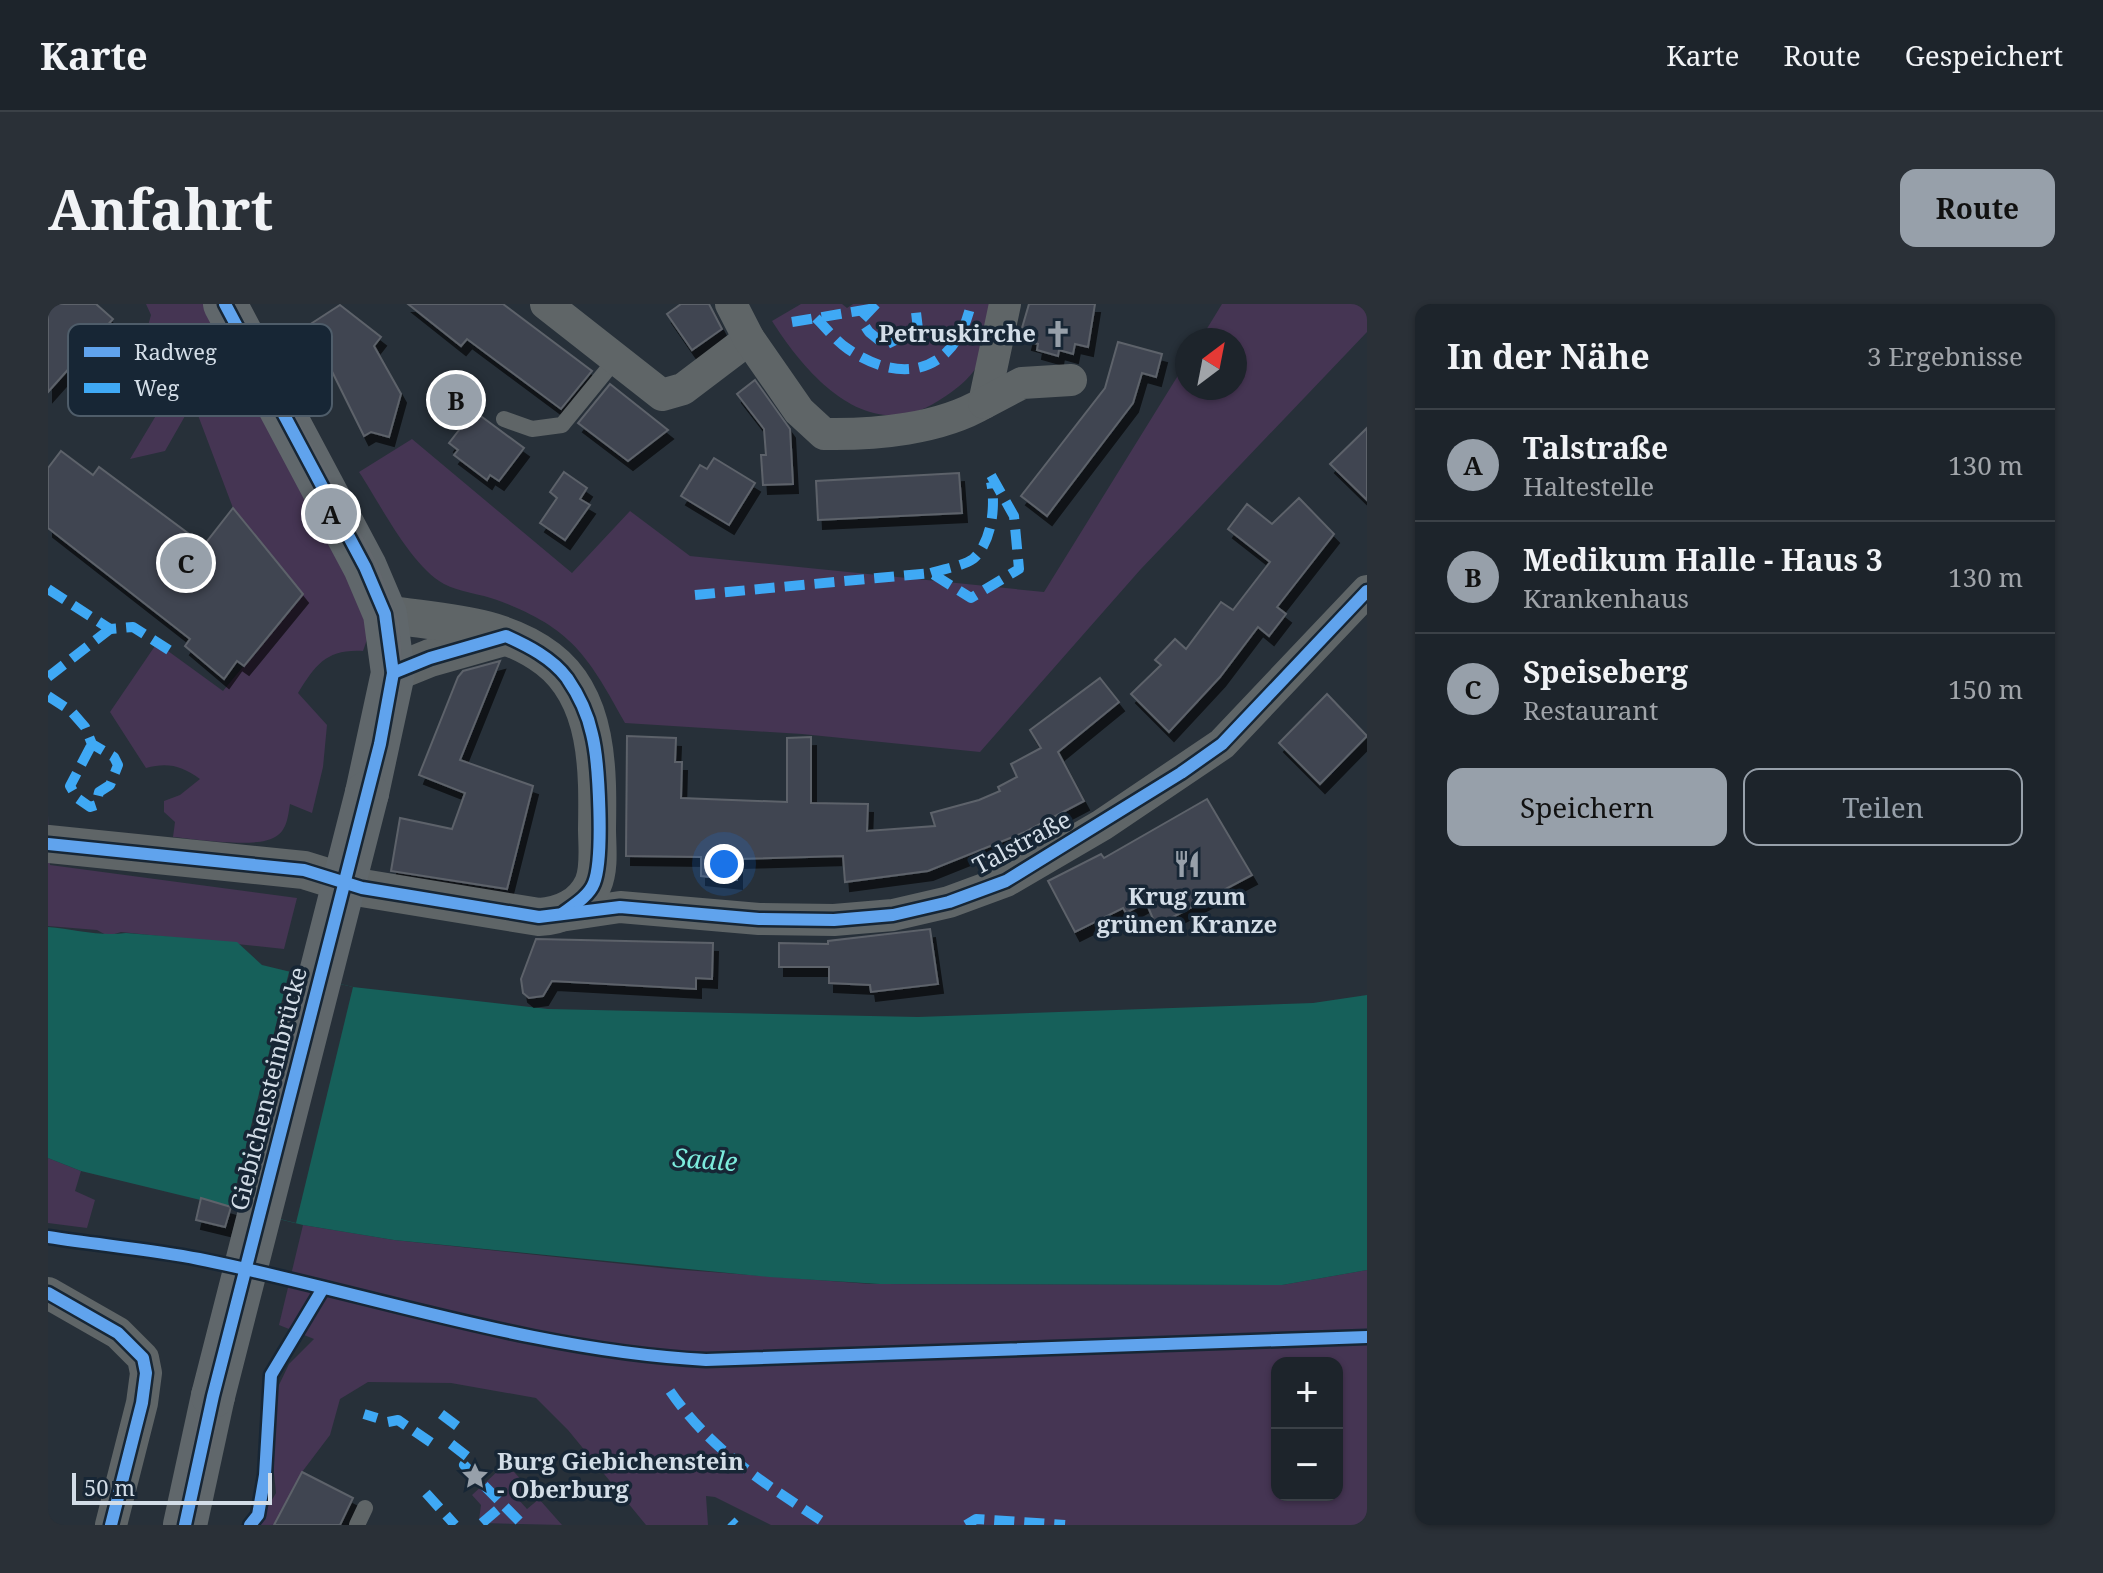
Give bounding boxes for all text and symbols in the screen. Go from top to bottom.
text: Karte [40,29,148,81]
text: Karte [1666,36,1740,74]
text: Route [1784,36,1861,74]
text: Gespeichert [1905,36,2063,74]
button: Route [1900,169,2055,247]
text: Anfahrt [48,170,273,246]
place label: Petruskirche [878,316,1036,349]
church icon: Petruskirche [1043,319,1073,349]
legend [68,324,332,416]
north arrow [1175,328,1247,400]
text: In der Nähe [1447,333,1650,379]
text: Radweg [134,336,217,366]
text: 3 Ergebnisse [1867,338,2023,374]
pin: B [430,370,482,430]
text: Weg [134,372,179,402]
text: Talstraße [1523,427,1668,468]
text: A [1463,447,1483,483]
text: 130 m [1948,447,2023,483]
text: Haltestelle [1523,468,1654,504]
pin: A [305,484,357,544]
pin: C [160,533,212,593]
text: Medikum Halle - Haus 3 [1523,539,1883,580]
text: B [1464,559,1482,595]
text: 130 m [1948,559,2023,595]
text: Krankenhaus [1523,580,1689,616]
text: Speiseberg [1523,651,1688,692]
text: C [1464,671,1482,707]
text: 150 m [1948,671,2023,707]
text: Restaurant [1523,692,1658,728]
button: Speichern [1447,768,1727,846]
button: Teilen [1743,768,2023,846]
street label: Talstraße [966,802,1076,881]
your location [704,844,744,884]
restaurant icon: Krug zum grünen Kranze [1172,849,1202,879]
place label: Krug zum grünen Kranze [1097,879,1277,940]
street label: Giebichensteinbrücke [221,963,314,1214]
water label: Saale [671,1139,739,1179]
map controls [1271,1357,1343,1501]
button: + [1271,1357,1343,1429]
button: − [1271,1429,1343,1501]
place label: Burg Giebichenstein - Oberburg [497,1444,744,1505]
place icon: Burg Giebichenstein - Oberburg [460,1461,490,1491]
scale bar [72,1469,272,1505]
text: 50 m [84,1472,135,1502]

